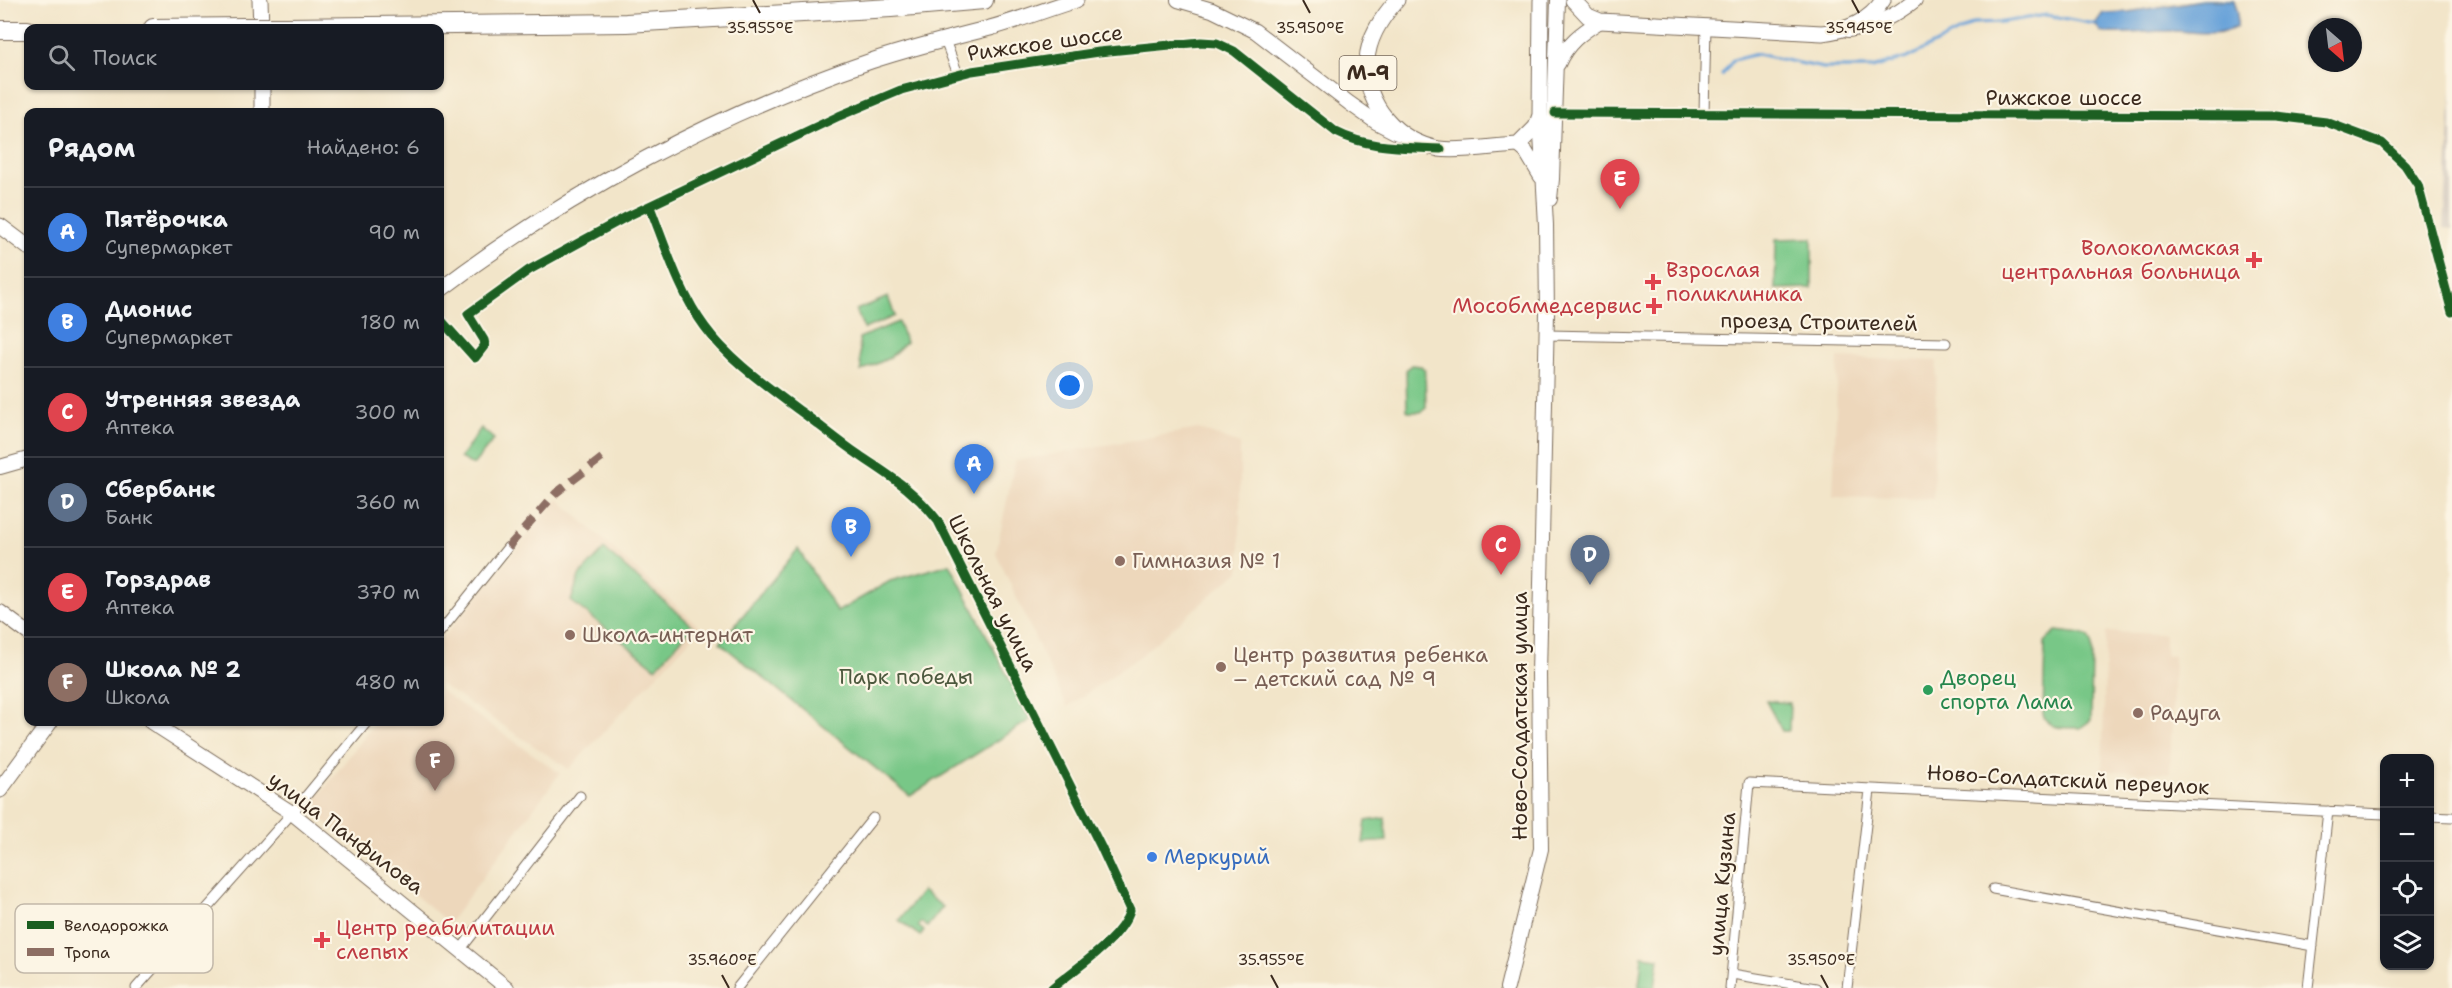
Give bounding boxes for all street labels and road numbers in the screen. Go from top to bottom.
street label: Рижское шоссе [965,18,1125,68]
road number: М-9 [1340,56,1396,90]
street label: Рижское шоссе [1986,84,2142,112]
street label: проезд Строителей [1720,306,1918,338]
street label: Школьная улица [941,510,1045,676]
street label: Ново-Солдатская улица [1506,591,1534,841]
street label: Ново-Солдатский переулок [1926,759,2210,801]
street label: улица Панфилова [262,765,430,901]
street label: улица Кузина [1702,811,1742,957]

